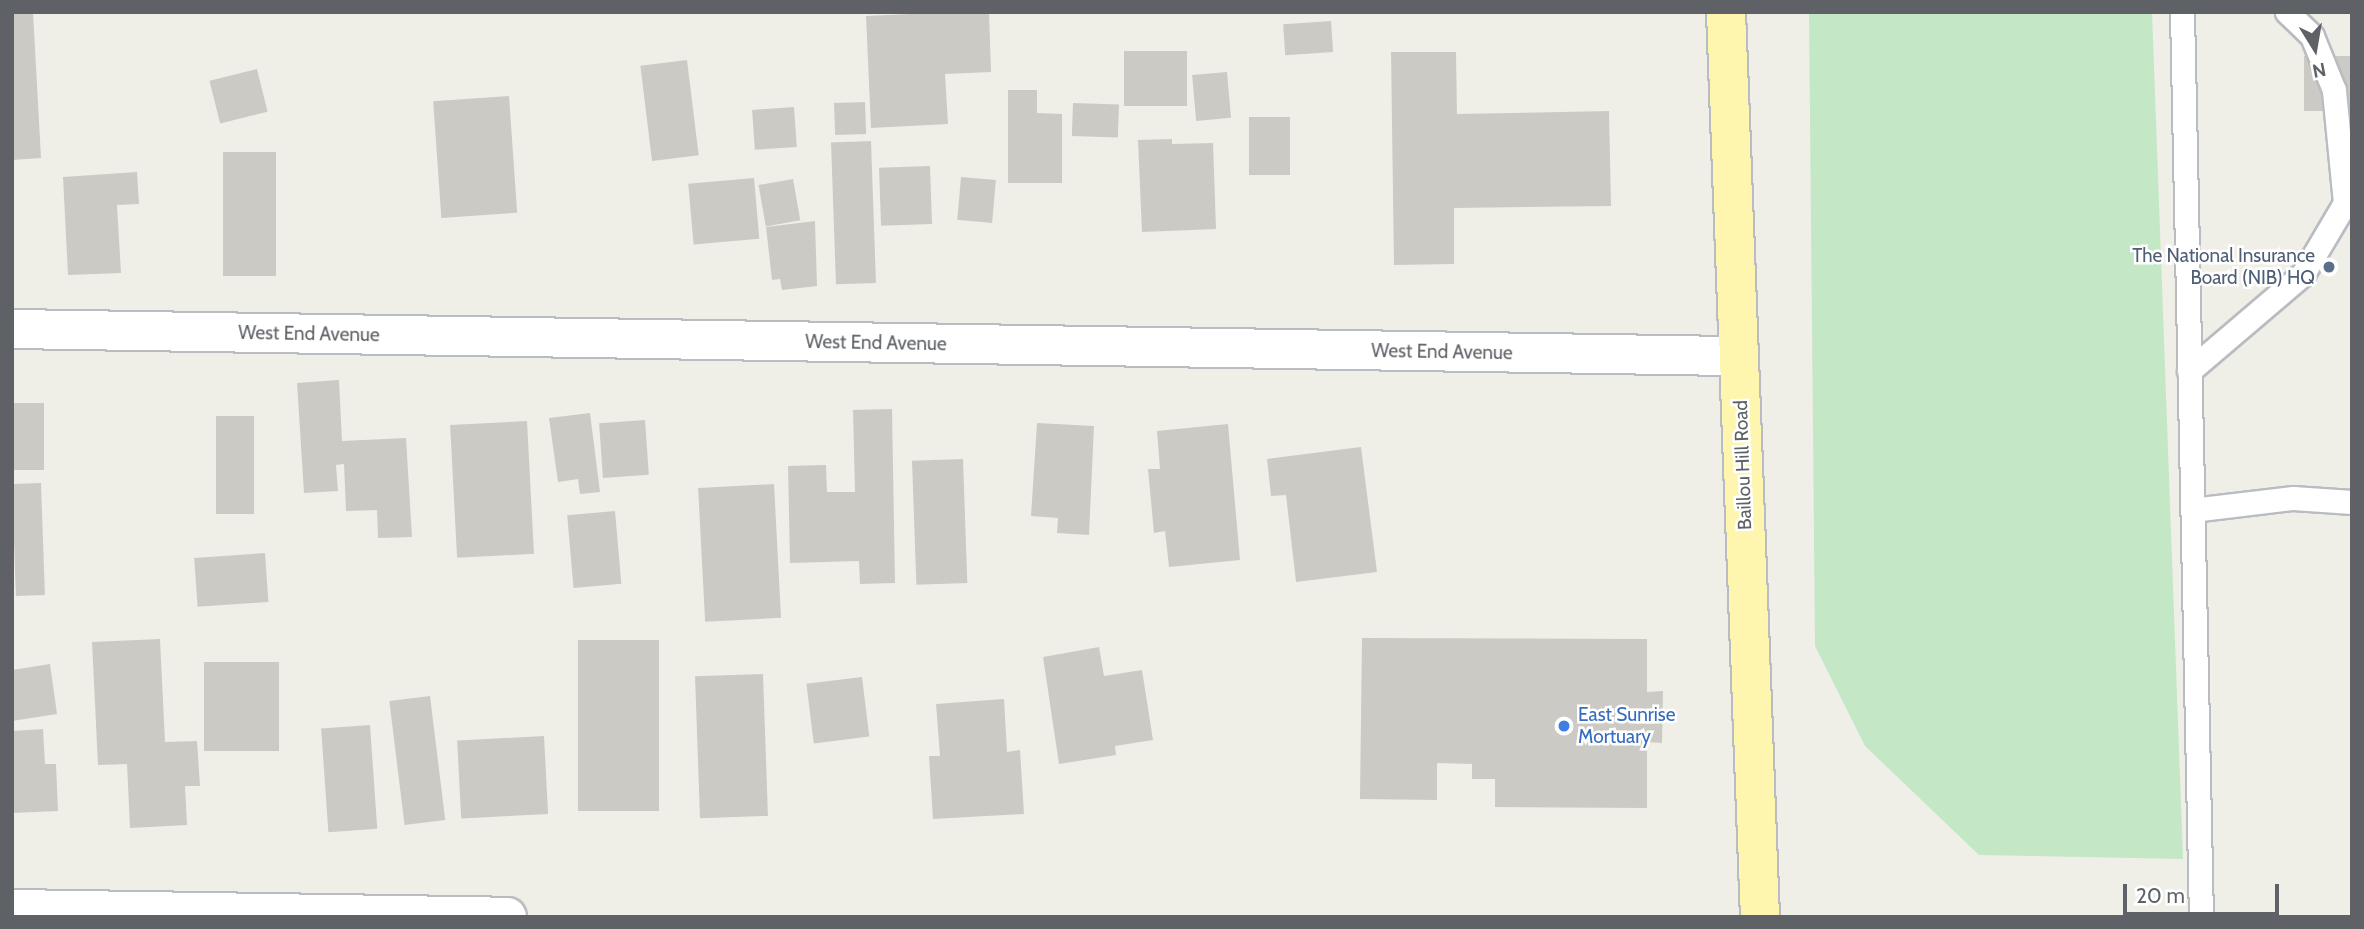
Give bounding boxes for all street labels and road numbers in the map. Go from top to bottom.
street label: West End Avenue [238,321,380,347]
street label: West End Avenue [805,330,947,356]
street label: West End Avenue [1371,339,1513,365]
street label: Baillou Hill Road [1729,400,1757,530]

